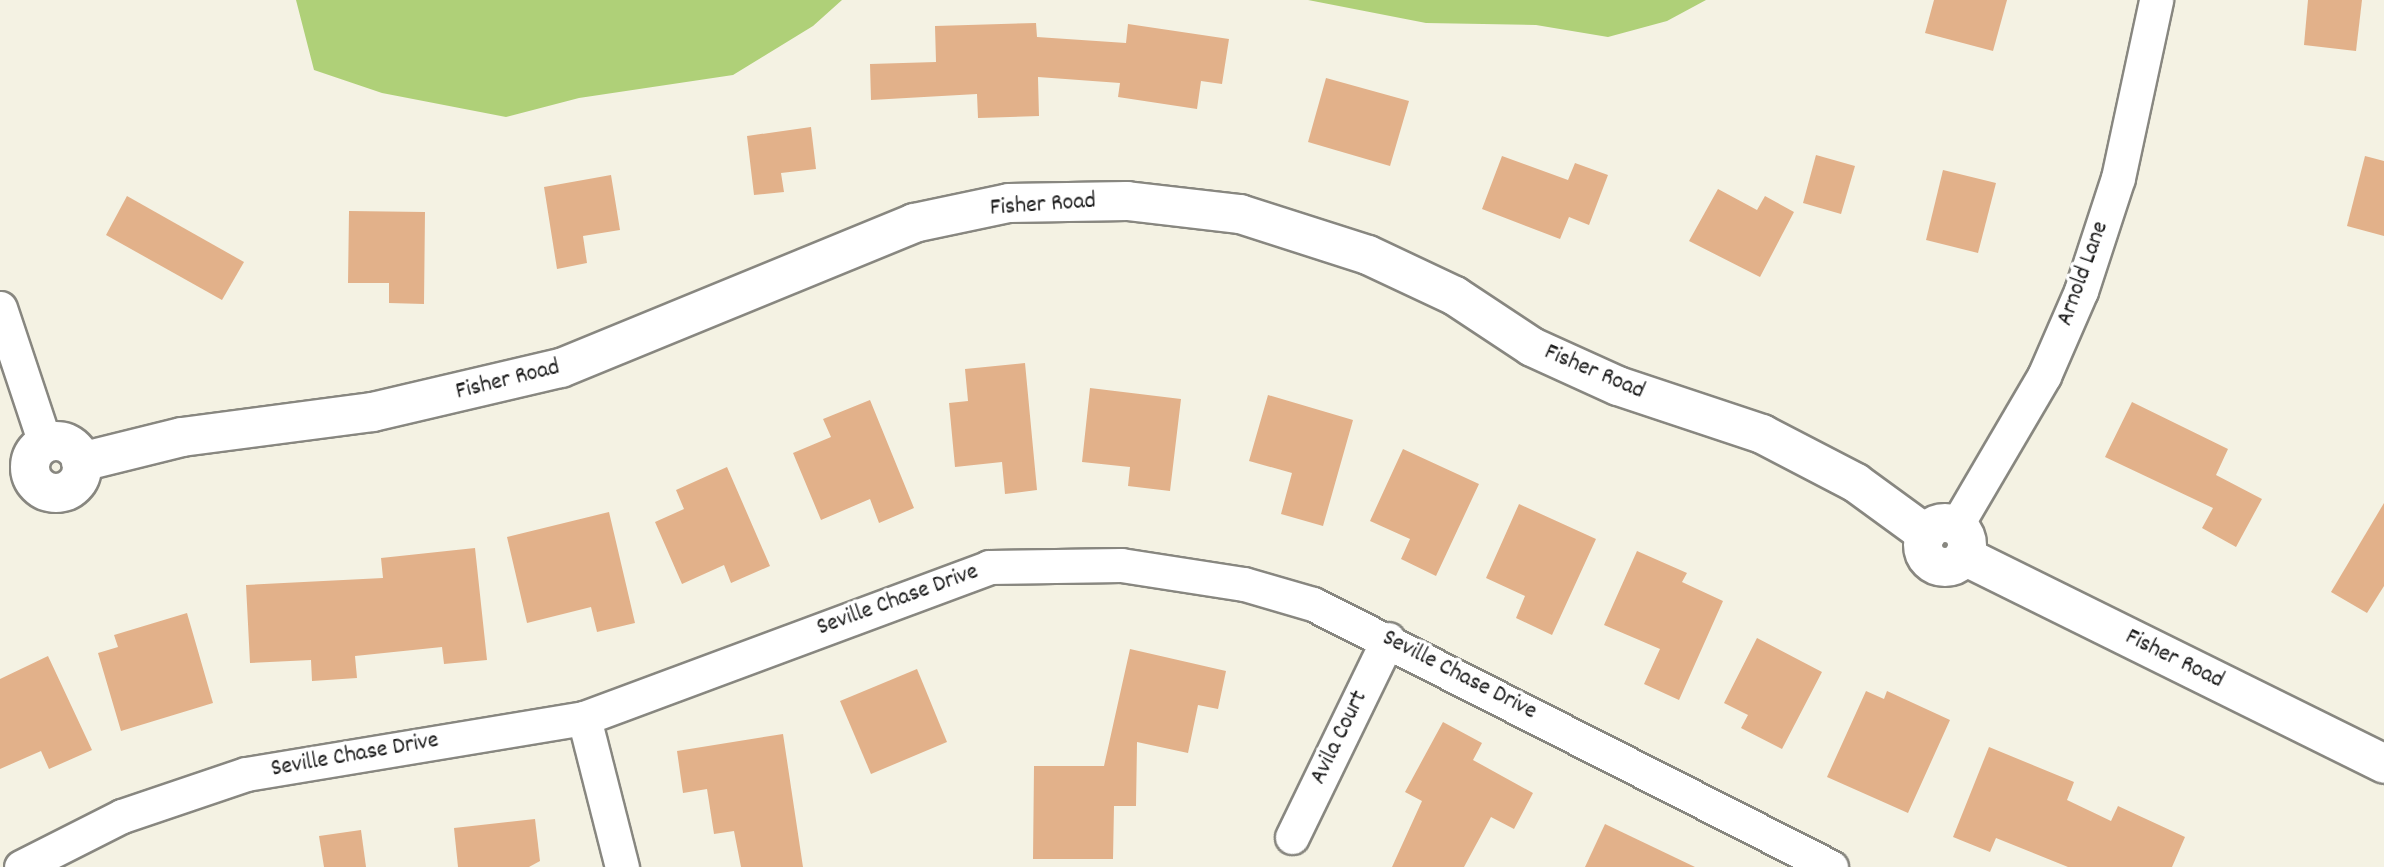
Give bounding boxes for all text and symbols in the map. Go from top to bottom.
street label: Fisher Road [989,188,1097,224]
street label: Arnold Lane [2052,218,2116,330]
street label: Fisher Road [1540,339,1648,407]
street label: Fisher Road [453,354,563,408]
street label: Seville Chase Drive [813,558,983,644]
street label: Fisher Road [2120,624,2228,696]
street label: Seville Chase Drive [1377,625,1541,727]
street label: Avila Court [1305,686,1375,790]
street label: Seville Chase Drive [269,727,441,785]

